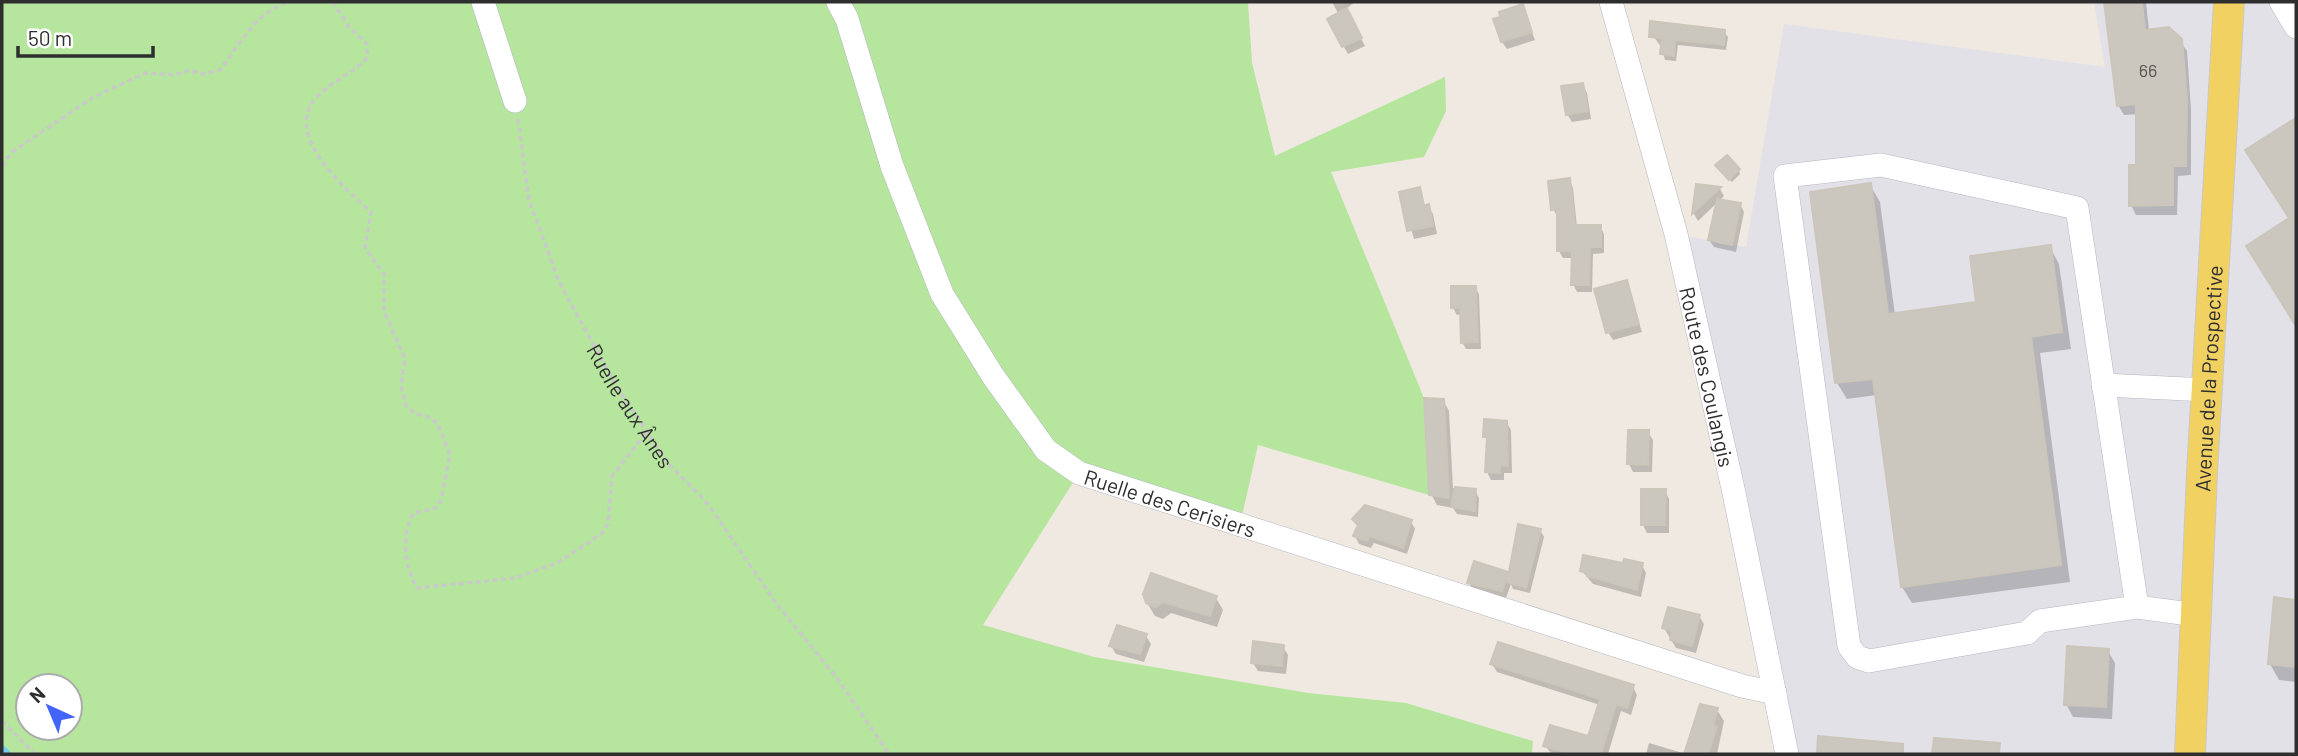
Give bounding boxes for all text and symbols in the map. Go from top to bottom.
scale bar [18,14,152,58]
text: 50 m [28,25,72,50]
house number: 66 [2139,59,2157,81]
street label: Avenue de la Prospective [2189,265,2226,492]
street label: Route des Coulangis [1676,284,1740,469]
street label: Ruelle aux Ânes [583,339,679,472]
street label: Ruelle des Cerisiers [1081,463,1259,542]
north arrow [14,672,84,742]
text: N [24,682,49,707]

